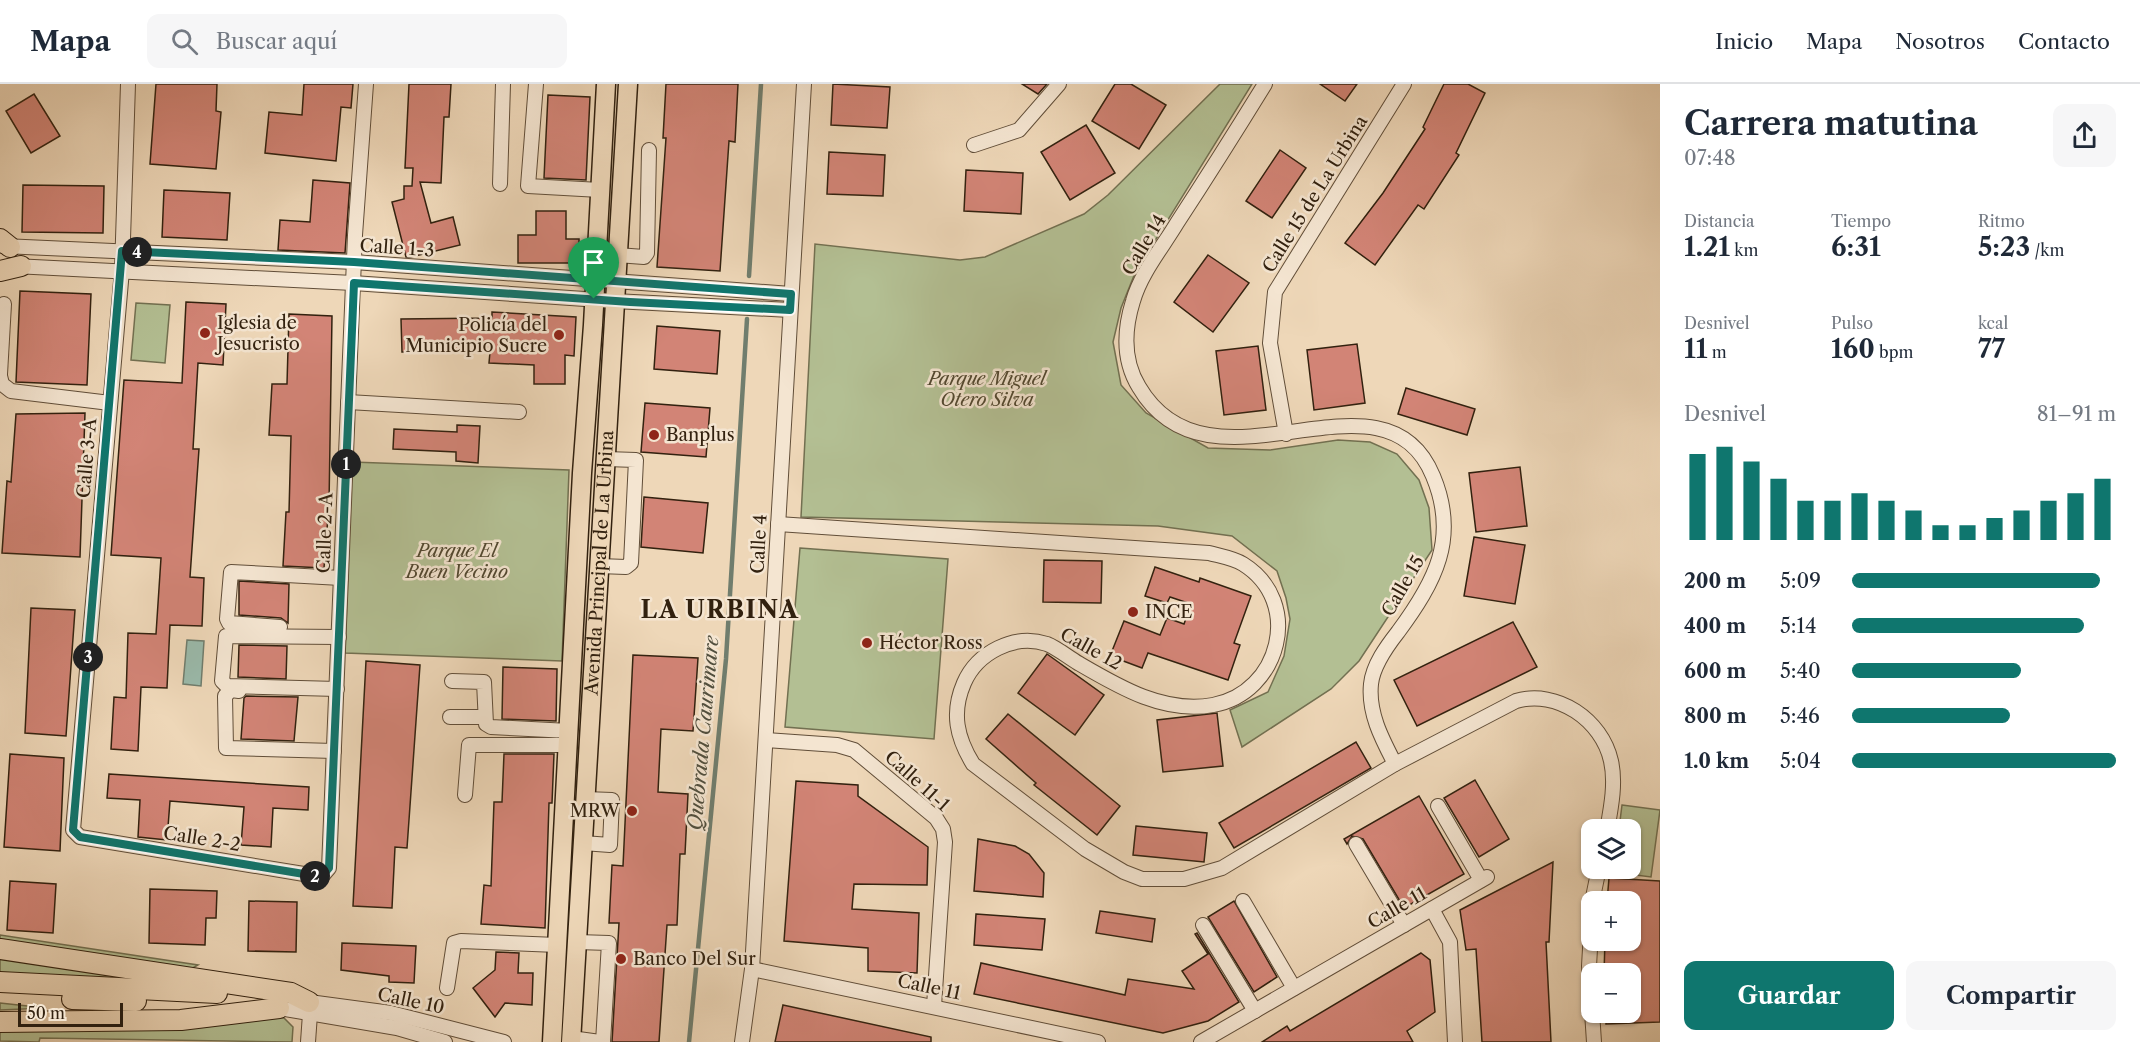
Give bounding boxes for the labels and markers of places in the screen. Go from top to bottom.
pin: 4 [122,237,152,267]
pin [568,237,619,299]
place label: Iglesia de Jesucristo [214,312,300,355]
place label: Policía del Municipio Sucre [405,314,547,357]
marker: Iglesia de Jesucristo [198,326,212,340]
marker: Policía del Municipio Sucre [552,328,566,342]
place label: Banplus [666,424,735,446]
marker: Banplus [647,428,661,442]
pin: 1 [331,449,361,479]
place label: INCE [1145,601,1193,623]
marker: INCE [1126,605,1140,619]
place label: Héctor Ross [879,632,983,654]
marker: Héctor Ross [860,636,874,650]
pin: 3 [73,642,103,672]
place label: MRW [570,800,621,822]
marker: MRW [625,804,639,818]
pin: 2 [300,861,330,891]
place label: Banco Del Sur [633,948,756,970]
marker: Banco Del Sur [614,952,628,966]

